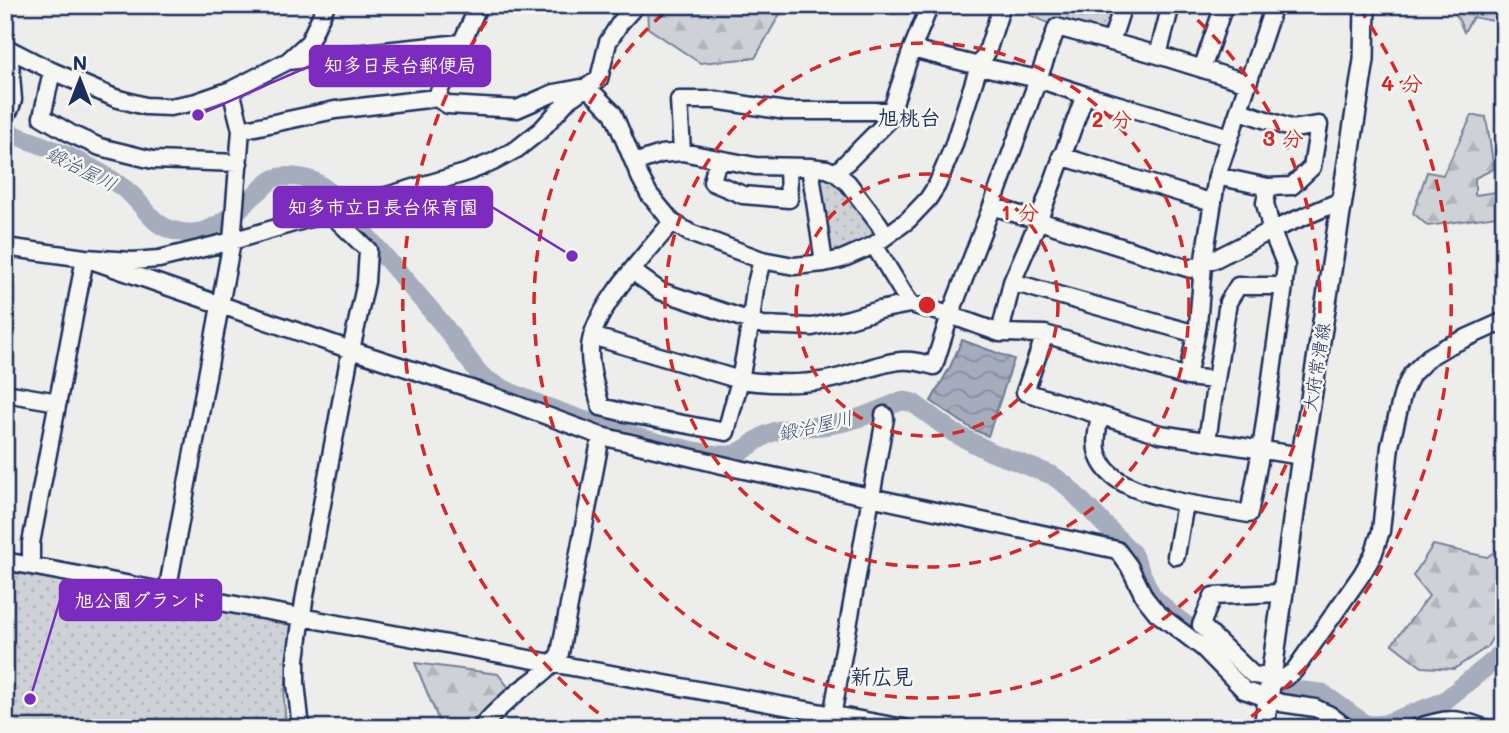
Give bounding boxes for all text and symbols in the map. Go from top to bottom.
north arrow [46,46,116,116]
callout: 知多日長台郵便局 [310,46,490,86]
text: N [73,50,87,75]
text: 知多日長台郵便局 [324,52,476,77]
text: 4 分 [1381,69,1423,96]
district label: 旭桃台 [878,103,941,130]
text: 2 分 [1092,105,1132,132]
text: 3 分 [1262,124,1304,151]
water label: 鍛治屋川 [42,140,122,196]
callout: 知多市立日長台保育園 [274,187,492,227]
text: 知多市立日長台保育園 [288,194,478,219]
text: 1 分 [1001,198,1039,225]
centre of rings [915,293,939,317]
street label: 大府常滑線 [1297,321,1335,413]
water label: 鍛治屋川 [775,404,855,446]
callout: 旭公園グランド [60,580,221,620]
text: 旭公園グランド [74,587,208,612]
district label: 新広見 [851,662,914,689]

